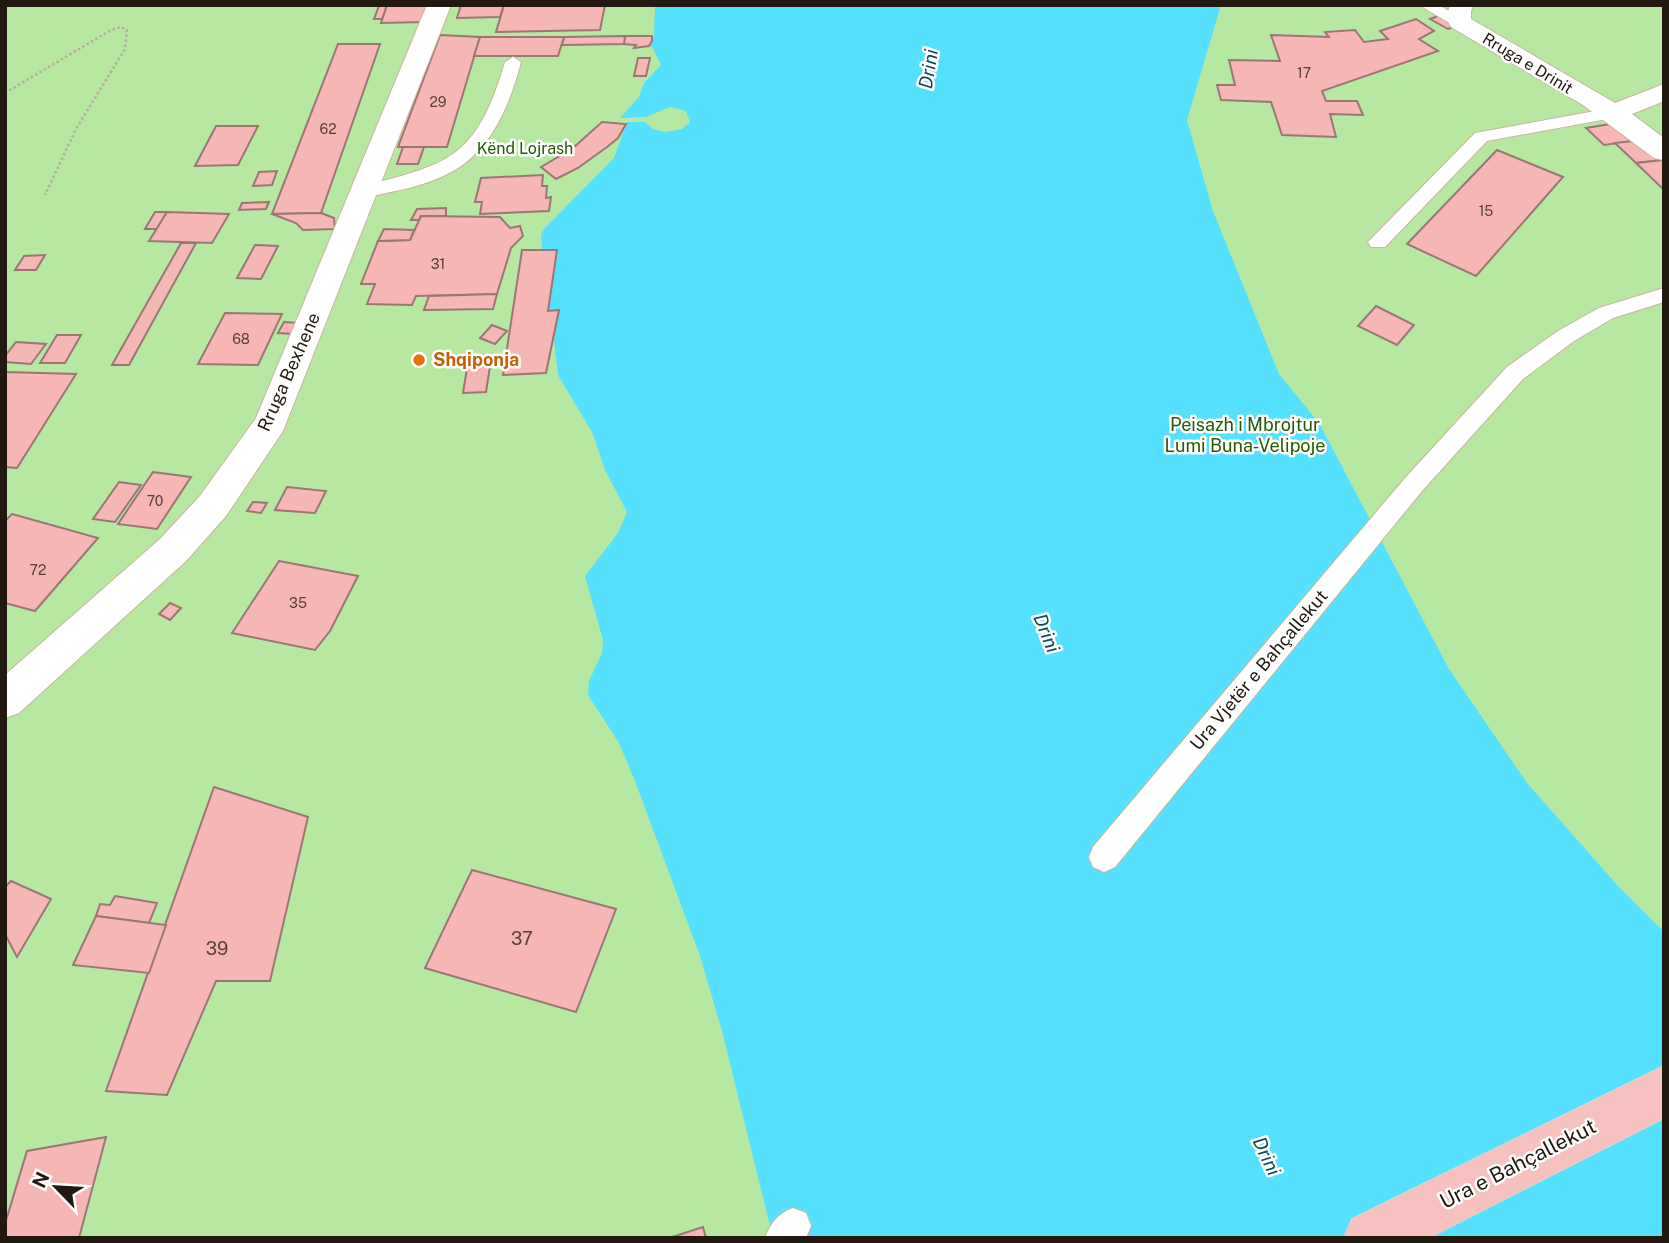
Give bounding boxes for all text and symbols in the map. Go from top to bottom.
street label: Rruga e Drinit [1479,29,1576,98]
water label: Drini [914,47,942,90]
house number: 17 [1297,65,1311,81]
house number: 29 [429,94,447,110]
house number: 62 [319,121,337,137]
park label: Kënd Lojrash [477,139,573,158]
house number: 15 [1479,203,1493,219]
house number: 31 [431,256,445,272]
street label: Rruga Bexhene [253,309,324,434]
house number: 68 [232,331,250,347]
place label: Shqiponja [433,349,519,370]
marker: Shqiponja [411,352,427,368]
park label: Peisazh i Mbrojtur Lumi Buna-Velipoje [1165,414,1325,456]
house number: 70 [147,493,163,509]
house number: 72 [30,562,46,578]
street label: Ura Vjetër e Bahçallekut [1185,585,1332,754]
house number: 35 [289,595,307,611]
water label: Drini [1029,610,1065,656]
house number: 37 [511,928,533,949]
house number: 39 [206,938,228,959]
street label: Ura e Bahçallekut [1435,1113,1600,1214]
water label: Drini [1249,1133,1286,1179]
north arrow [21,1152,91,1222]
text: N [27,1168,54,1191]

